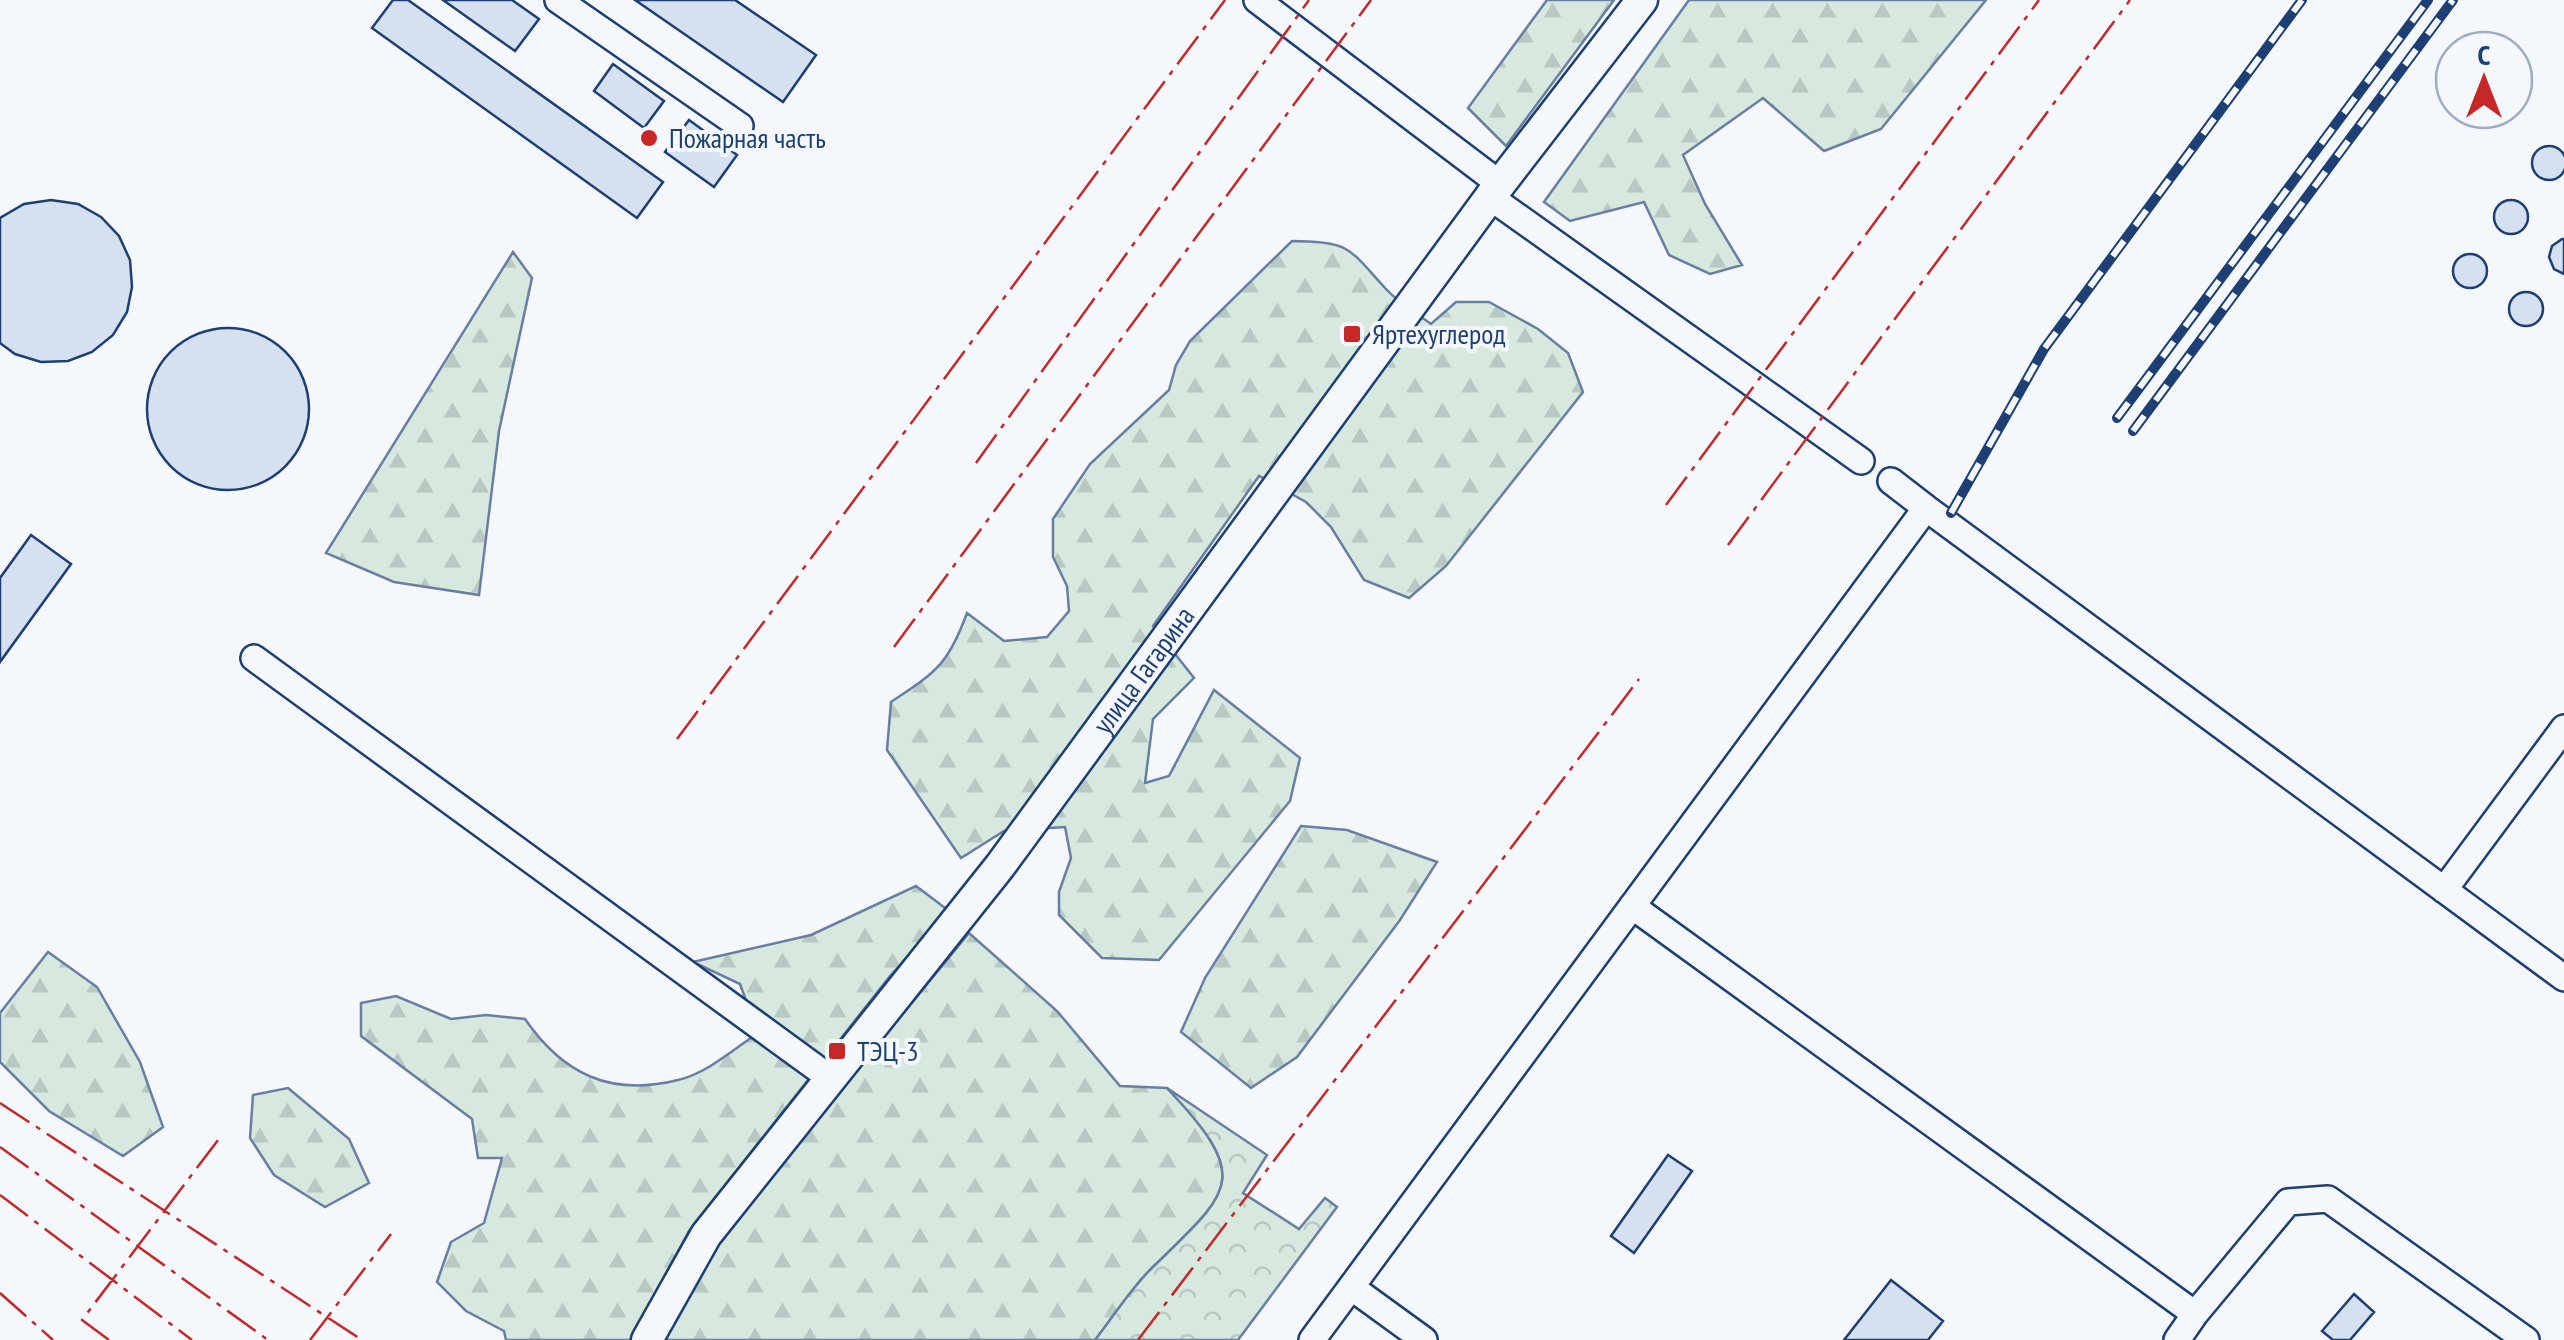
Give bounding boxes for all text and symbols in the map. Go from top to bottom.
north arrow [2434,30,2534,130]
text: С [2478,36,2491,73]
place label: Пожарная часть [669,119,826,156]
marker: Пожарная часть [638,127,660,149]
place label: Яртехуглерод [1372,315,1506,352]
marker: Яртехуглерод [1341,323,1363,345]
street label: улица Гагарина [1084,599,1202,741]
place label: ТЭЦ-3 [857,1032,919,1069]
marker: ТЭЦ-3 [826,1040,848,1062]

